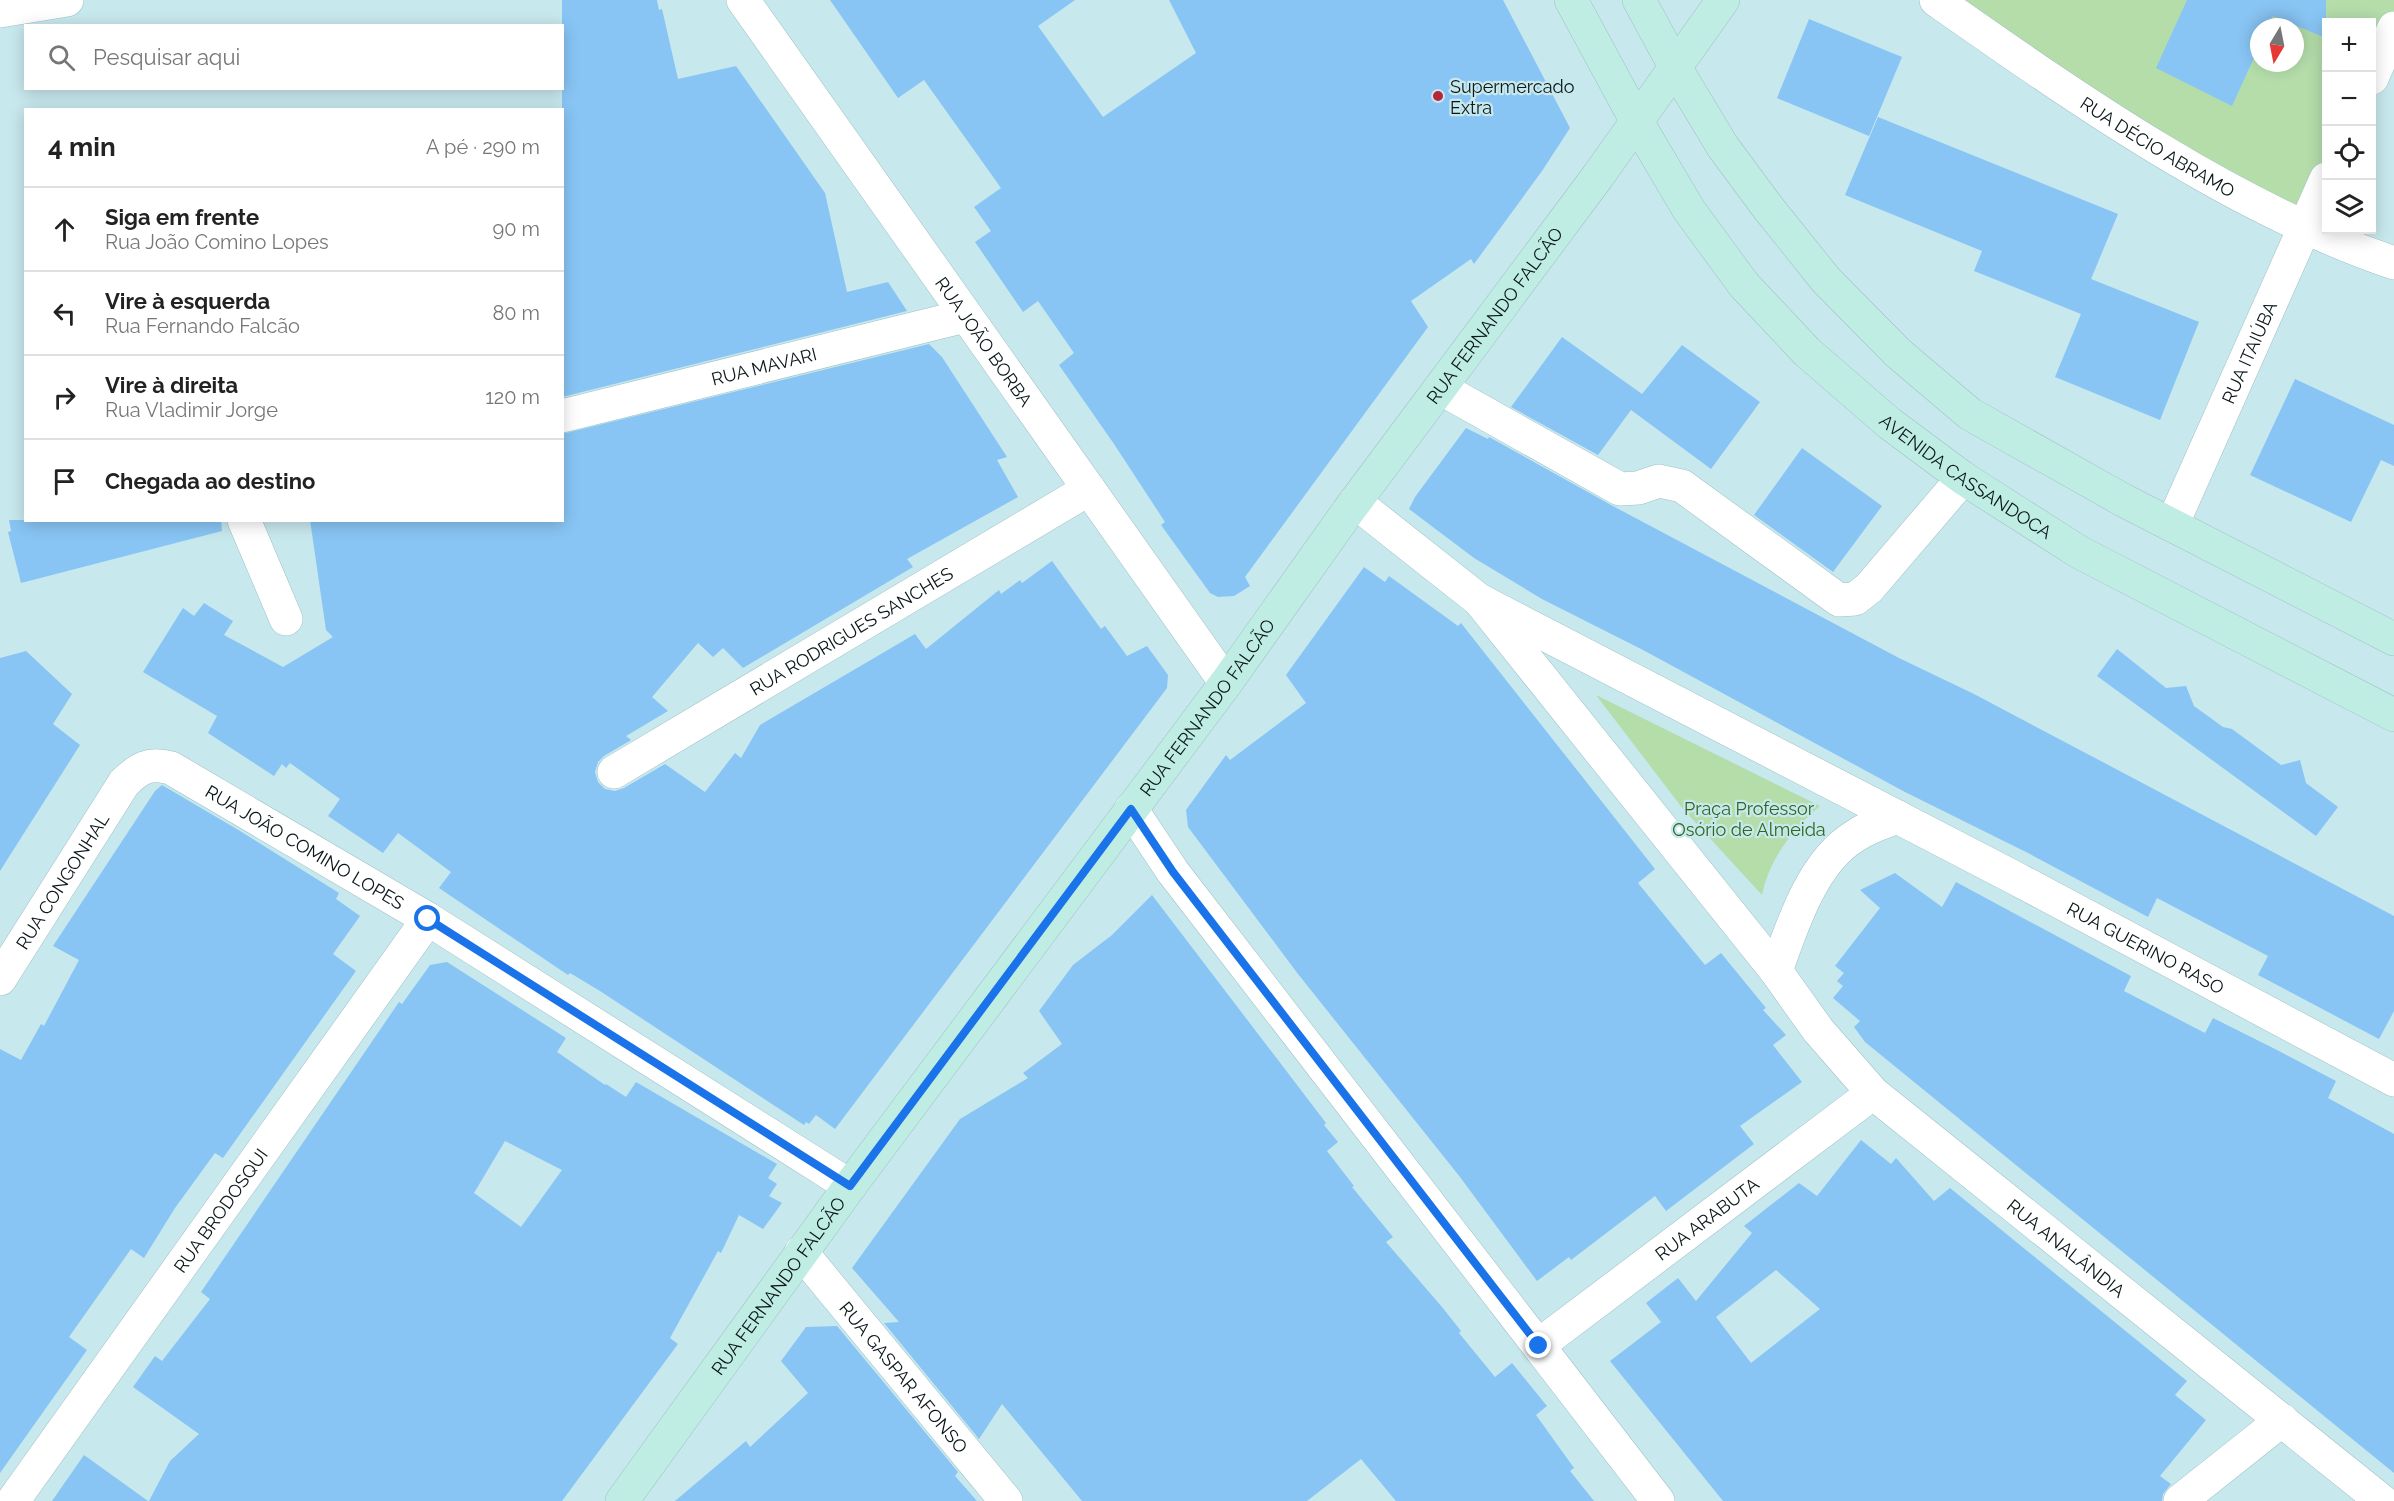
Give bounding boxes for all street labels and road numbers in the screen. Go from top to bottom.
street label: RUA DÉCIO ABRAMO [2077,92,2239,201]
street label: RUA FERNANDO FALCÃO [1422,223,1567,408]
street label: RUA JOÃO BORBA [932,273,1037,410]
street label: RUA ITAIÚBA [2217,298,2281,407]
street label: RUA MAVARI [709,343,819,389]
street label: AVENIDA CASSANDOCA [1876,410,2056,542]
street label: RUA RODRIGUES SANCHES [746,562,956,699]
street label: RUA FERNANDO FALCÃO [1135,615,1279,800]
street label: RUA JOÃO COMINO LOPES [202,780,408,913]
street label: RUA CONGONHAL [11,809,113,953]
street label: RUA GUERINO RASO [2064,897,2228,998]
street label: RUA BRODOSQUI [169,1144,272,1276]
street label: RUA ARABUTA [1651,1173,1762,1264]
street label: RUA FERNANDO FALCÃO [707,1193,849,1379]
street label: RUA ANALÂNDIA [2003,1194,2129,1301]
street label: RUA GASPAR AFONSO [836,1297,972,1457]

